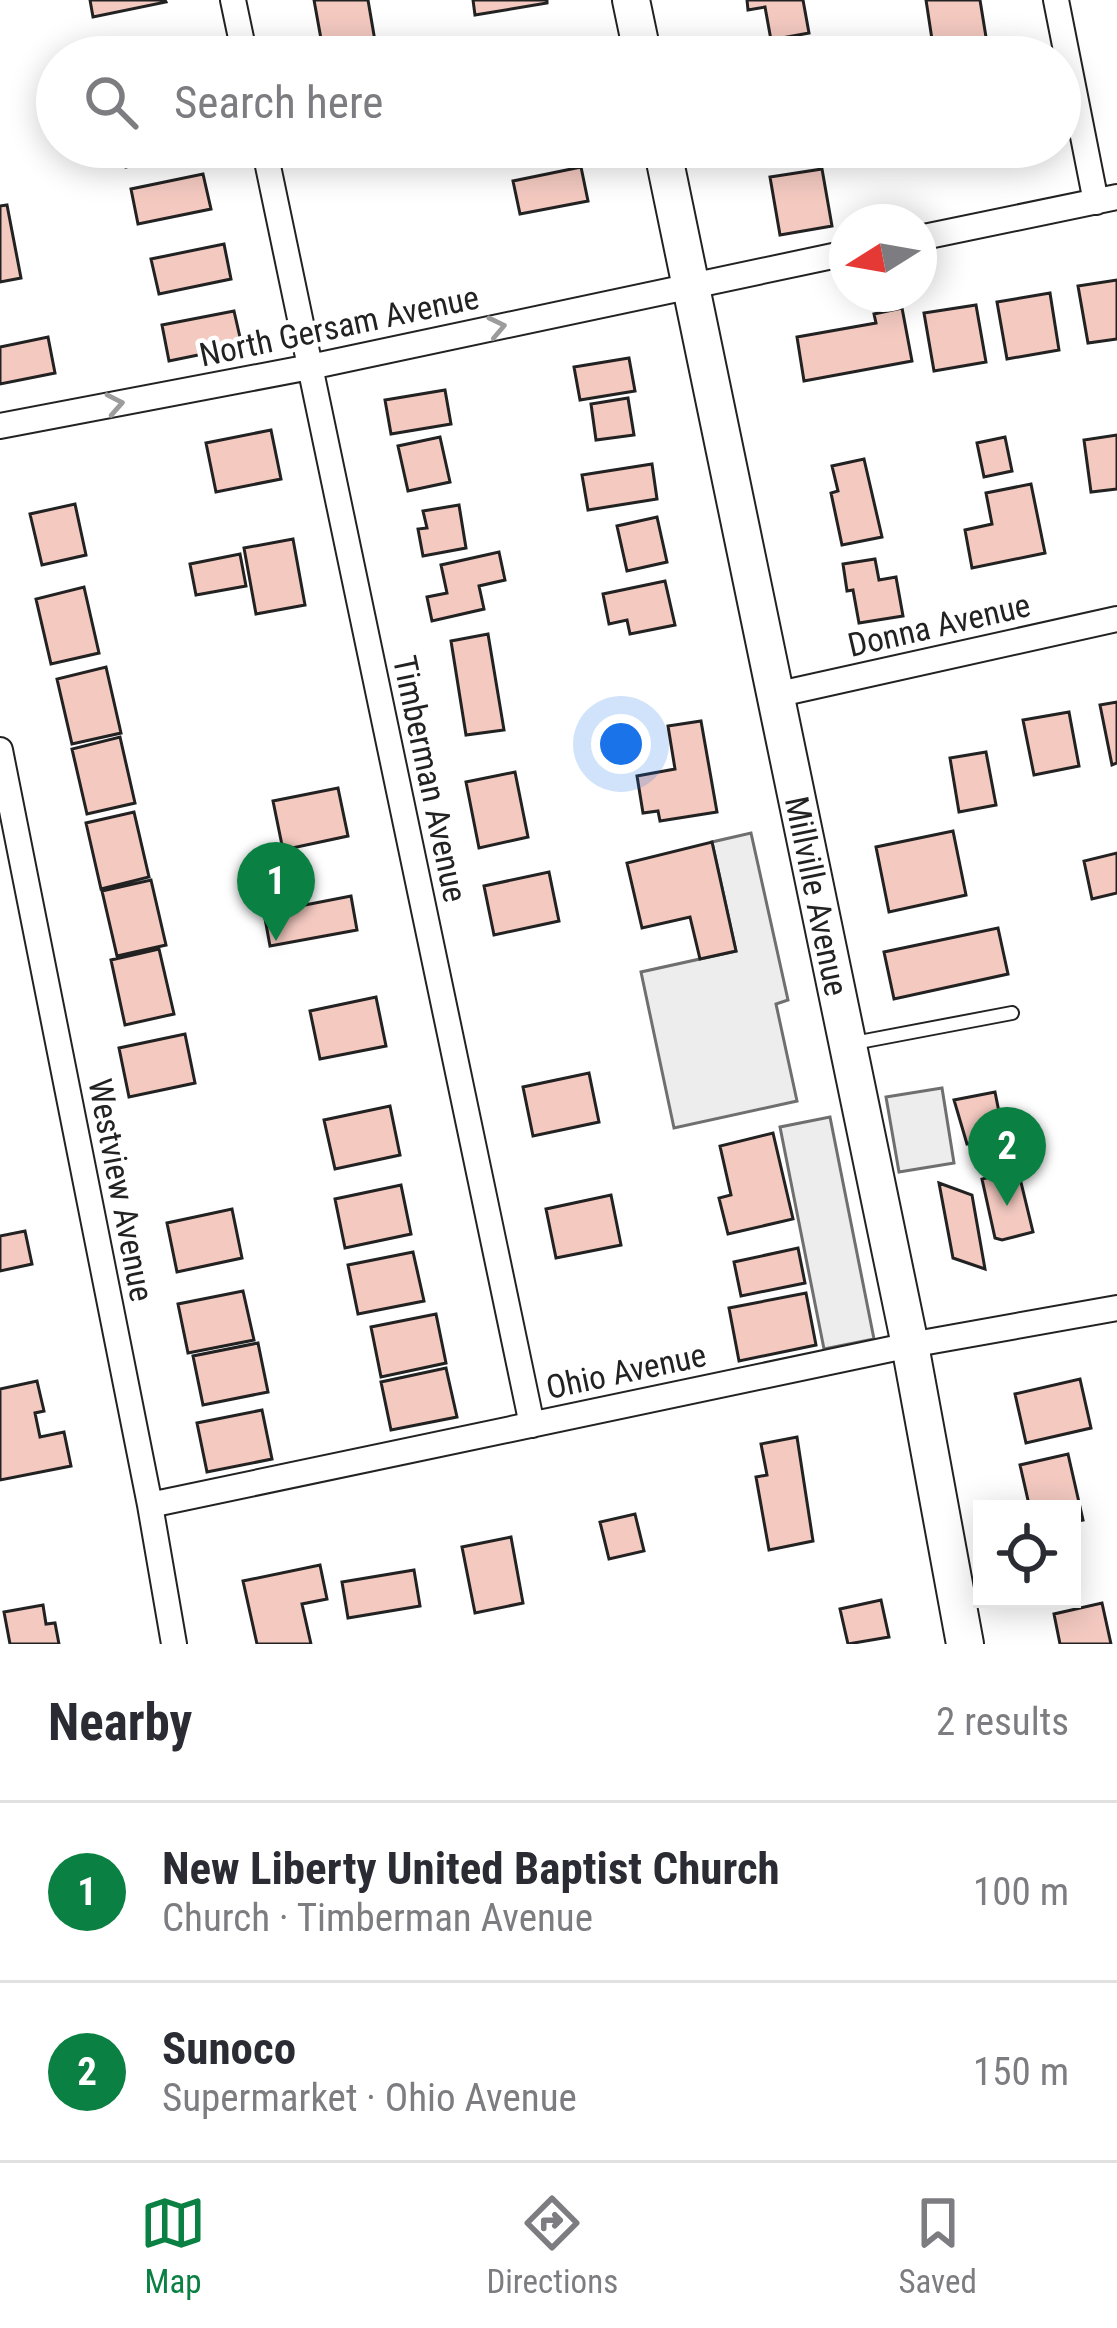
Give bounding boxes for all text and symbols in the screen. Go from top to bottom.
search box [36,36,1081,168]
icon: search [78,69,144,135]
text: Search here [174,76,383,129]
north arrow [829,204,937,312]
street label: North Gersam Avenue [196,277,482,375]
one-way arrow [487,315,507,340]
one-way arrow [105,392,125,418]
street label: Donna Avenue [844,585,1034,665]
street label: Timberman Avenue [385,652,475,906]
your location [591,714,651,774]
street label: Millville Avenue [777,793,857,999]
pin: 1 [237,842,315,941]
street label: Westview Avenue [80,1075,162,1305]
pin: 2 [968,1107,1046,1206]
street label: Ohio Avenue [542,1335,710,1407]
map controls [973,1500,1081,1608]
button: locate [973,1500,1081,1608]
text: Nearby [48,1693,192,1752]
text: 2 results [936,1699,1069,1745]
text: New Liberty United Baptist Church [162,1842,780,1895]
text: 1 [77,1869,97,1915]
text: 100 m [973,1869,1069,1915]
text: Church · Timberman Avenue [162,1895,593,1941]
text: Sunoco [162,2022,296,2075]
text: 2 [77,2049,97,2095]
text: 150 m [973,2049,1069,2095]
text: Supermarket · Ohio Avenue [162,2075,577,2121]
tab: Map [140,2190,206,2301]
tab: Directions [486,2190,618,2301]
tab: Saved [898,2190,977,2301]

